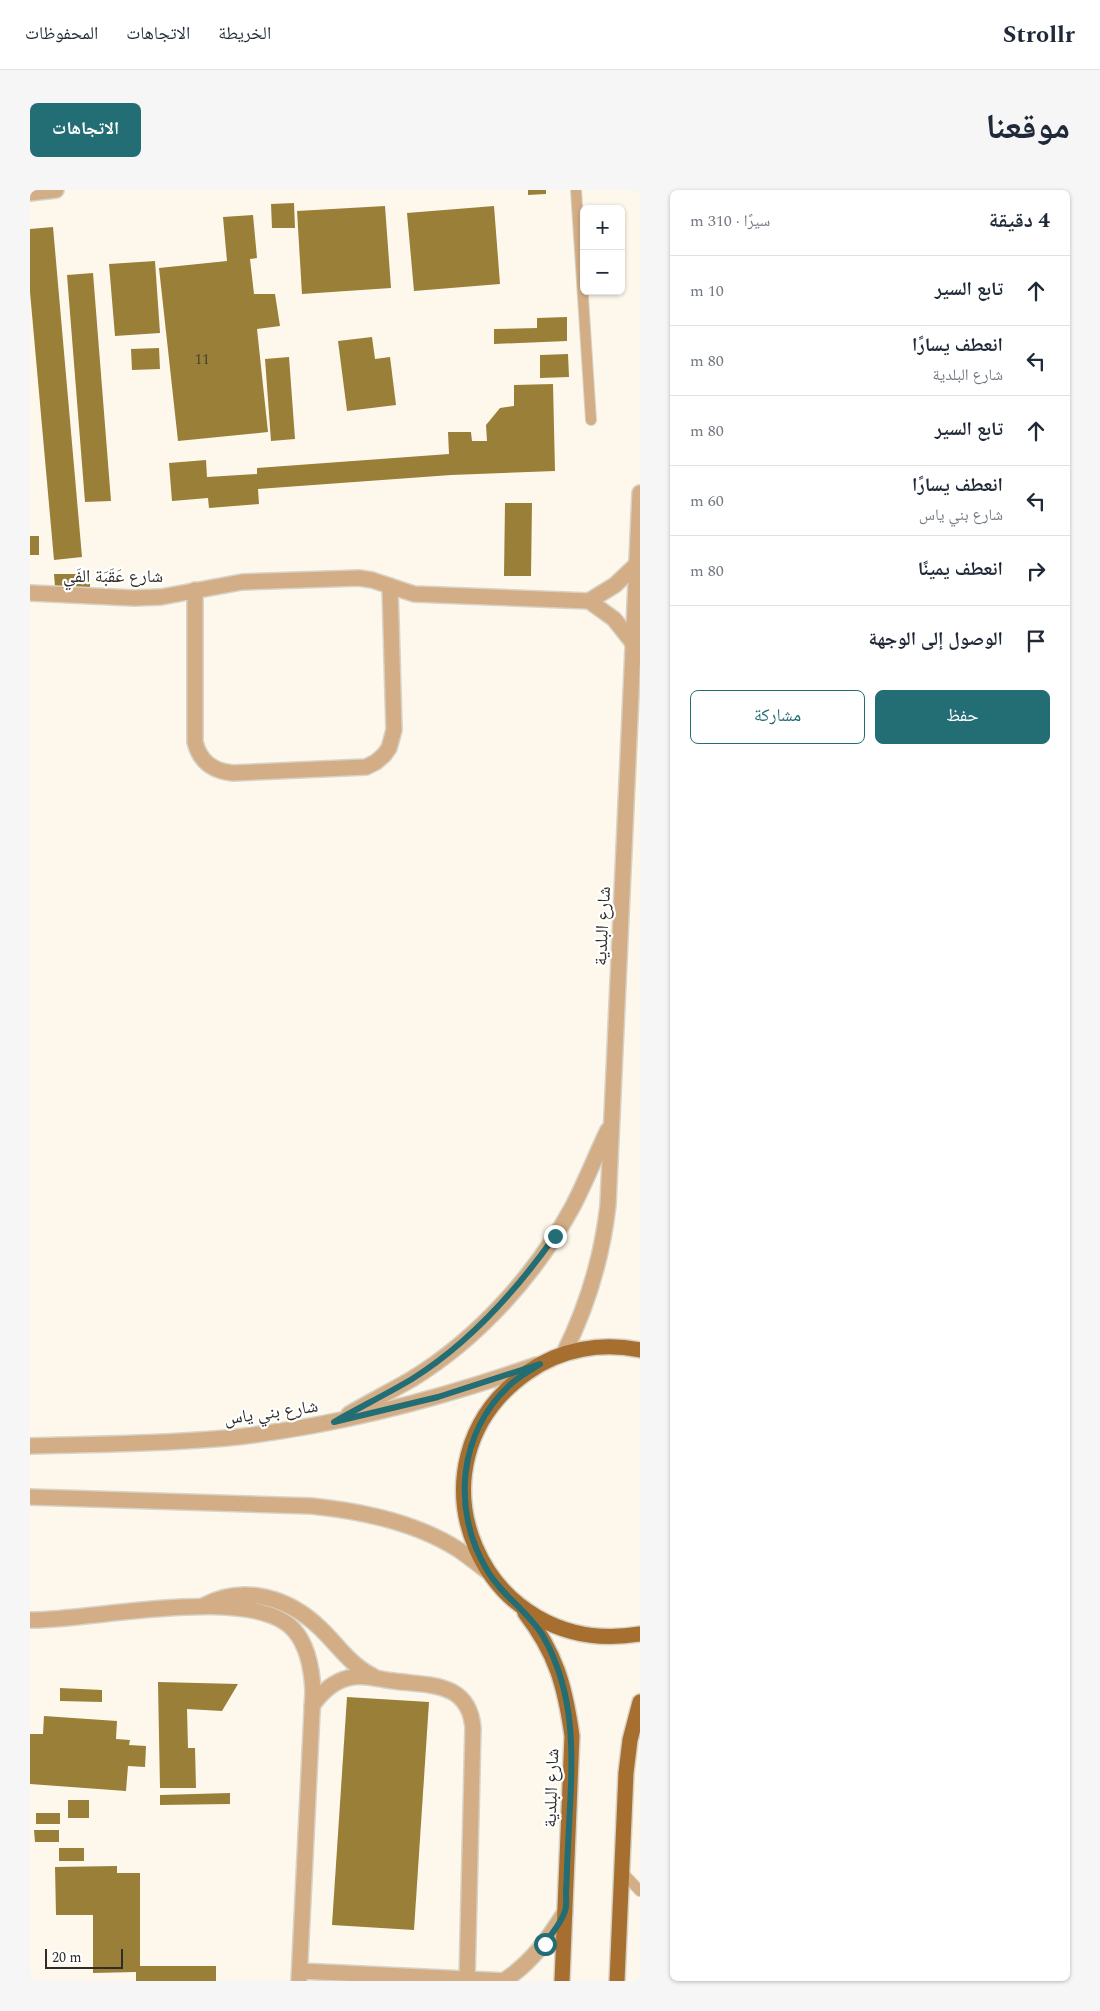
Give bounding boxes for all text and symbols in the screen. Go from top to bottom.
text: Strollr [1003,17,1075,53]
text: المحفوظات [25,20,98,47]
text: الاتجاهات [126,20,190,47]
text: الخريطة [218,20,271,47]
text: موقعنا [985,101,1070,154]
button: الاتجاهات [30,103,141,157]
map controls [580,205,625,295]
button: + [580,205,625,250]
text: 4 دقيقة [989,205,1050,237]
text: سيرًا · 310 m [690,209,770,233]
button: − [580,250,625,295]
text: تابع السير [935,275,1003,304]
icon: ahead [1022,277,1050,305]
text: 10 m [690,279,724,303]
text: انعطف يسارًا [912,331,1003,360]
icon: left [1022,347,1050,375]
house number: 11 [194,348,210,371]
text: 80 m [690,349,724,373]
text: شارع البلدية [932,363,1003,387]
text: تابع السير [935,415,1003,444]
icon: ahead [1022,417,1050,445]
text: 80 m [690,419,724,443]
text: انعطف يسارًا [912,471,1003,500]
icon: left [1022,487,1050,515]
text: 60 m [690,489,724,513]
text: شارع بني ياس [919,503,1003,527]
text: انعطف يمينًا [918,555,1003,584]
icon: right [1022,557,1050,585]
text: 80 m [690,559,724,583]
street label: شارع عَقَبَة الفَي [63,563,163,591]
text: الوصول إلى الوجهة [869,625,1003,654]
icon: arrive [1022,627,1050,655]
button: مشاركة [690,690,865,744]
button: حفظ [875,690,1050,744]
street label: شارع البلدية [587,886,618,966]
route end [544,1225,567,1248]
street label: شارع بني ياس [222,1393,320,1433]
street label: شارع البلدية [537,1748,566,1828]
route start [534,1933,557,1956]
scale bar [45,1946,122,1969]
text: 20 m [52,1947,82,1968]

